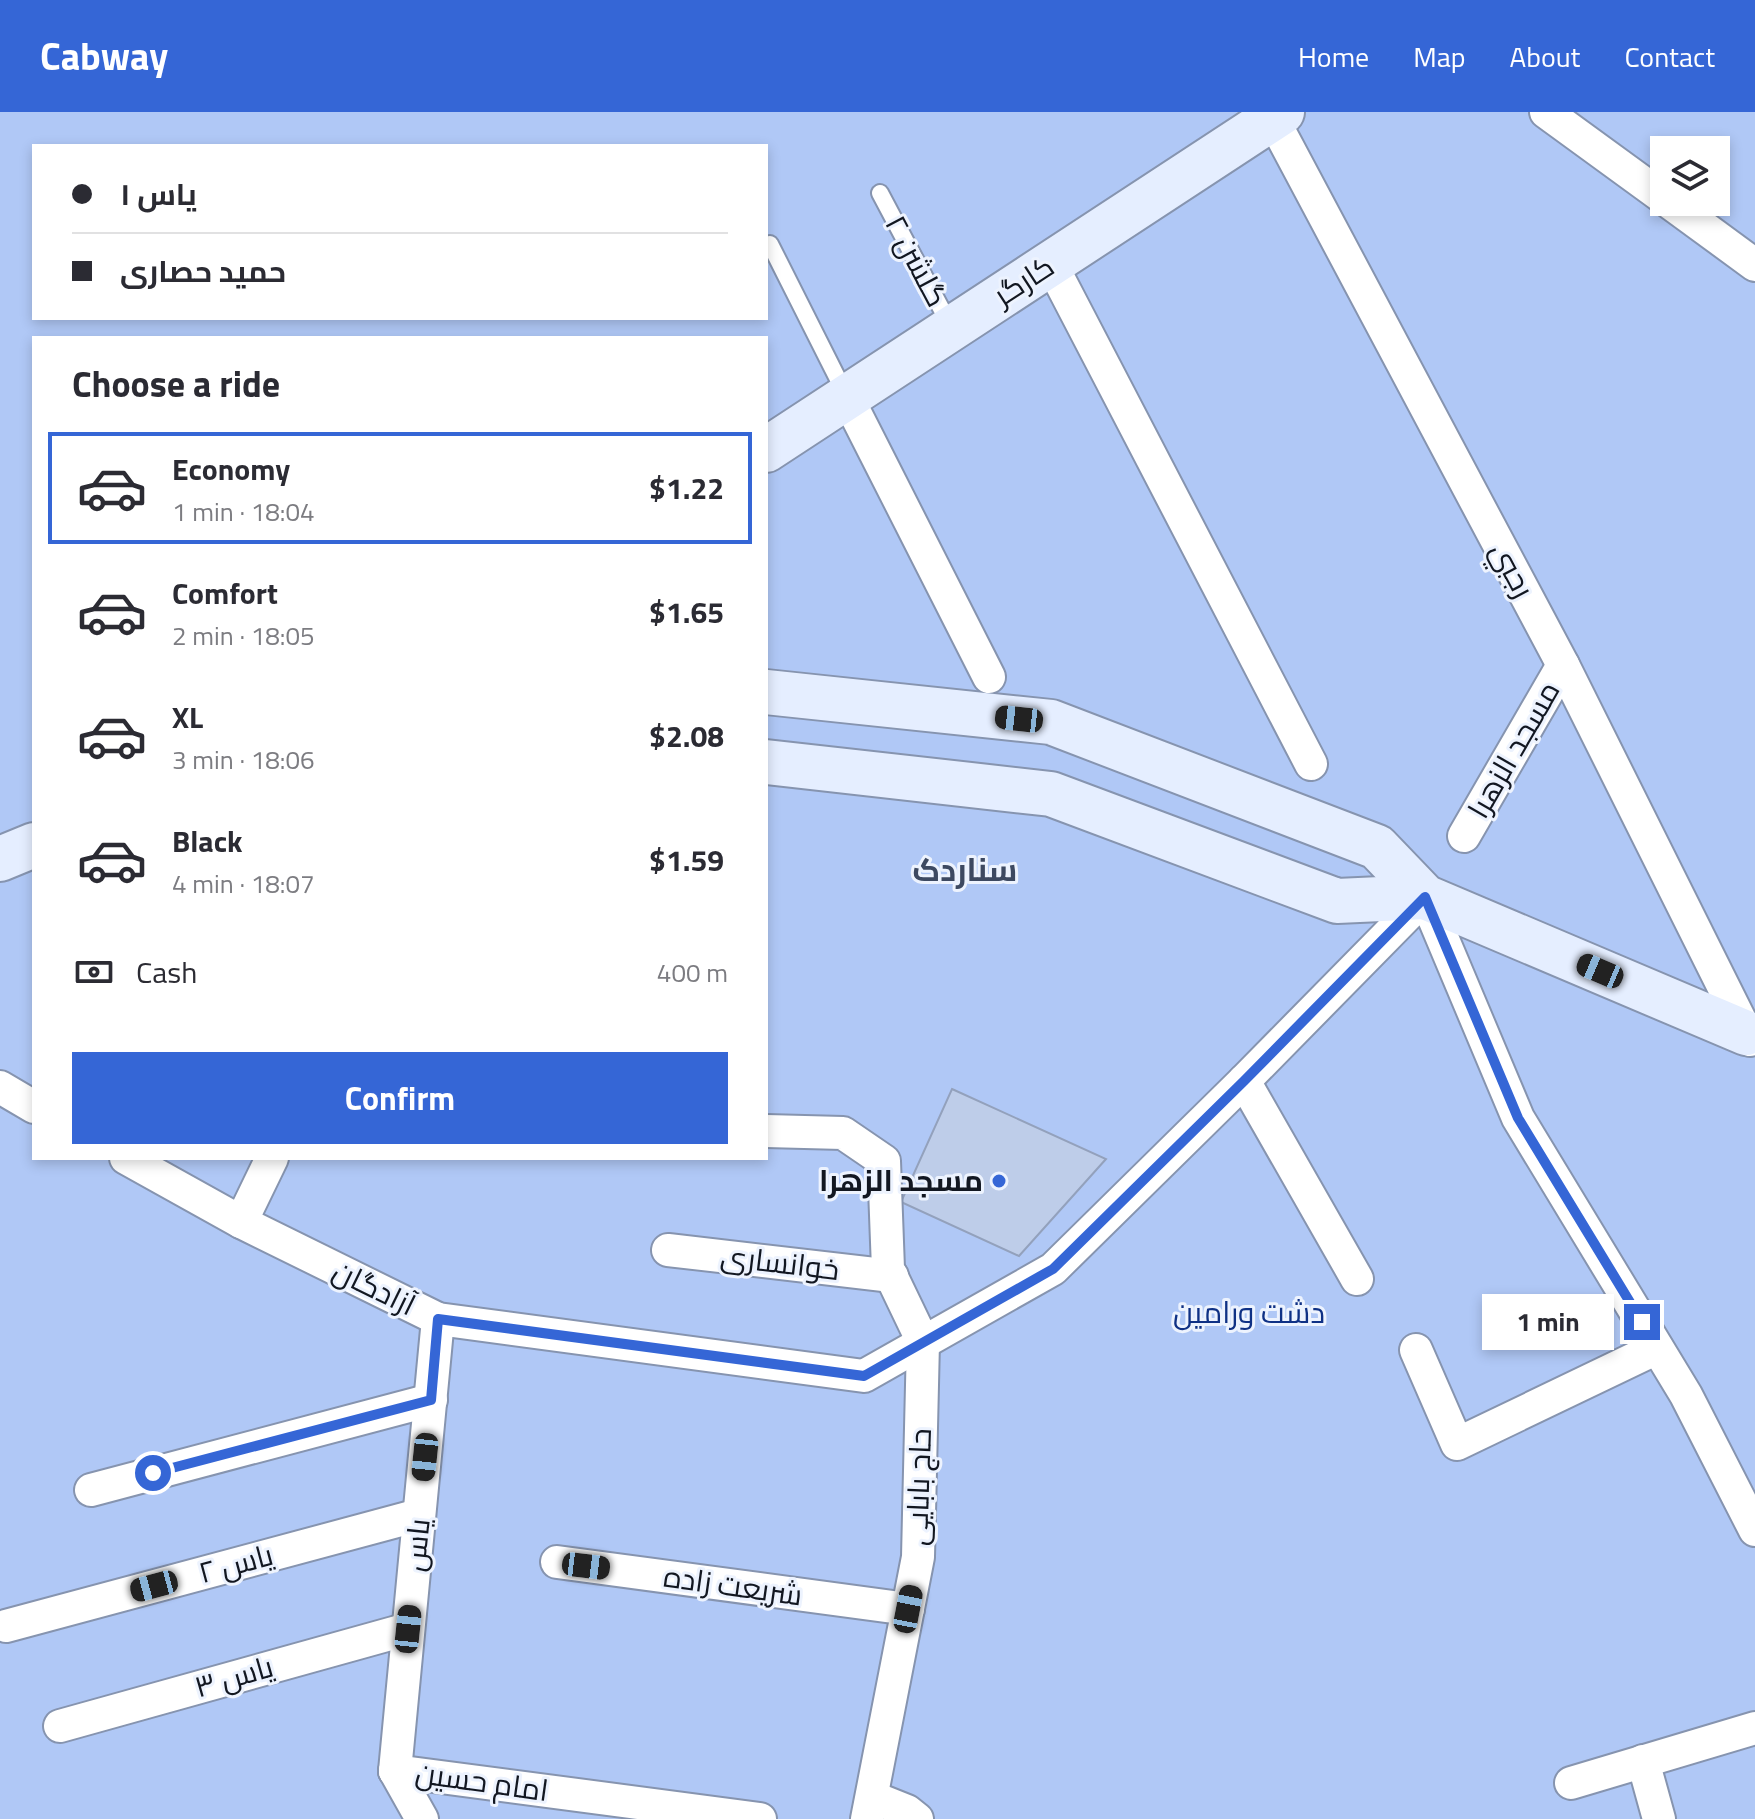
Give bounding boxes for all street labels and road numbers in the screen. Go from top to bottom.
street label: گلشن ۲ [874,206,960,315]
street label: کارگر [982,243,1063,318]
street label: رجبي [1478,533,1547,606]
street label: مسجد الزهرا [1455,672,1571,827]
street label: خوانساری [718,1232,842,1292]
street label: آزادگان [325,1247,424,1327]
street label: حاج بابایی [893,1427,943,1547]
street label: یاس [390,1516,442,1574]
street label: یاس ۲ [193,1531,278,1595]
street label: شریعت زاده [661,1553,805,1617]
street label: یاس ۳ [189,1643,279,1709]
street label: امام حسین [413,1749,552,1813]

